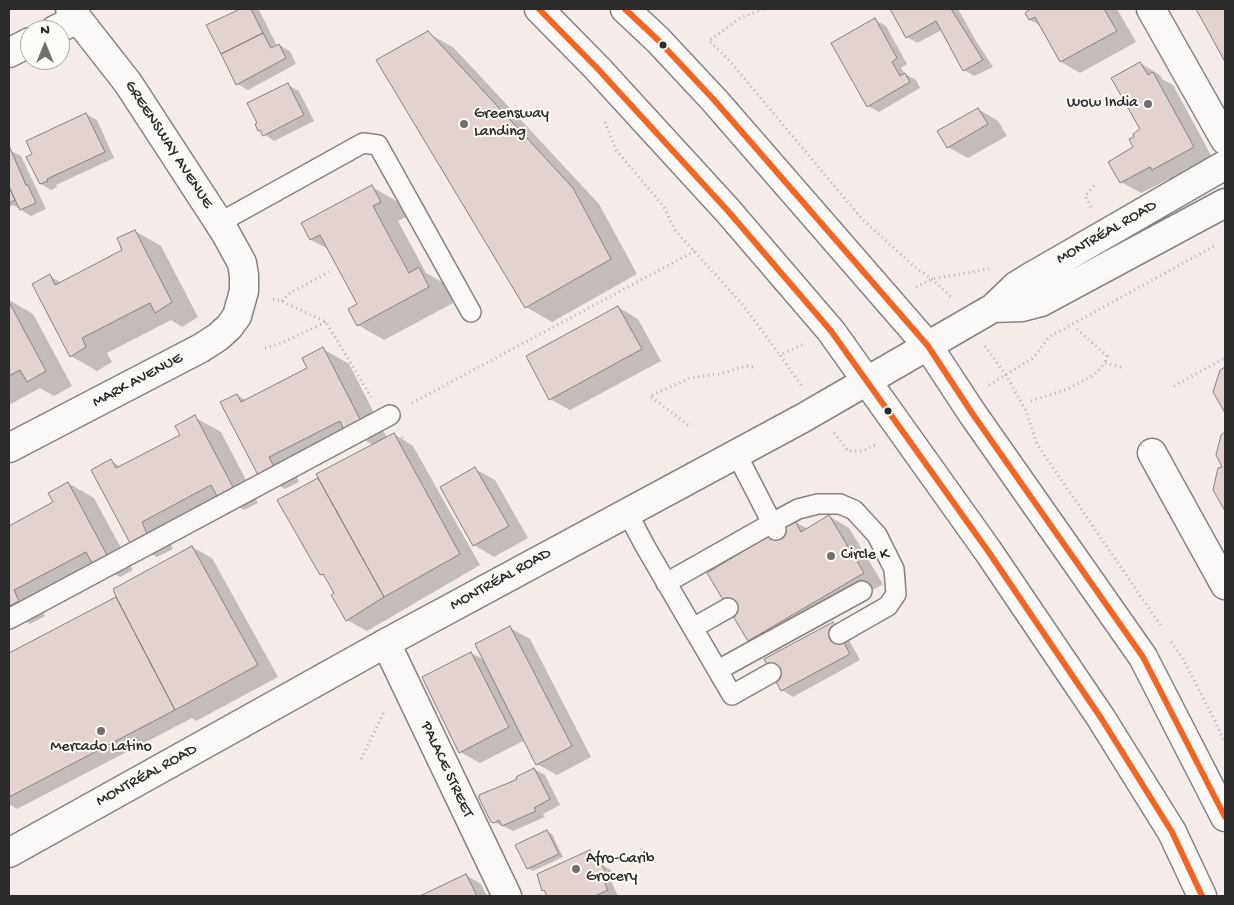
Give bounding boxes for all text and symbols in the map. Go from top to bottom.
north arrow [20,20,70,70]
text: N [40,22,50,39]
unlabelled marker [658,40,668,50]
street label: GREENSWAY AVENUE [120,78,216,212]
place label: Wow India [1067,94,1138,114]
marker: Wow India [1142,98,1154,110]
place label: Greensway Landing [474,105,549,143]
marker: Greensway Landing [458,118,470,130]
street label: MONTRÉAL ROAD [1053,197,1161,269]
street label: MARK AVENUE [90,349,186,413]
unlabelled marker [883,406,893,416]
street label: MONTRÉAL ROAD [447,544,555,616]
place label: Circle K [841,546,889,566]
marker: Circle K [825,550,837,562]
street label: PALACE STREET [415,719,477,821]
marker: Mercado Latino [95,725,107,737]
place label: Mercado Latino [50,738,152,758]
street label: MONTRÉAL ROAD [93,740,201,812]
place label: Afro-Carib Grocery [586,850,654,888]
marker: Afro-Carib Grocery [570,863,582,875]

